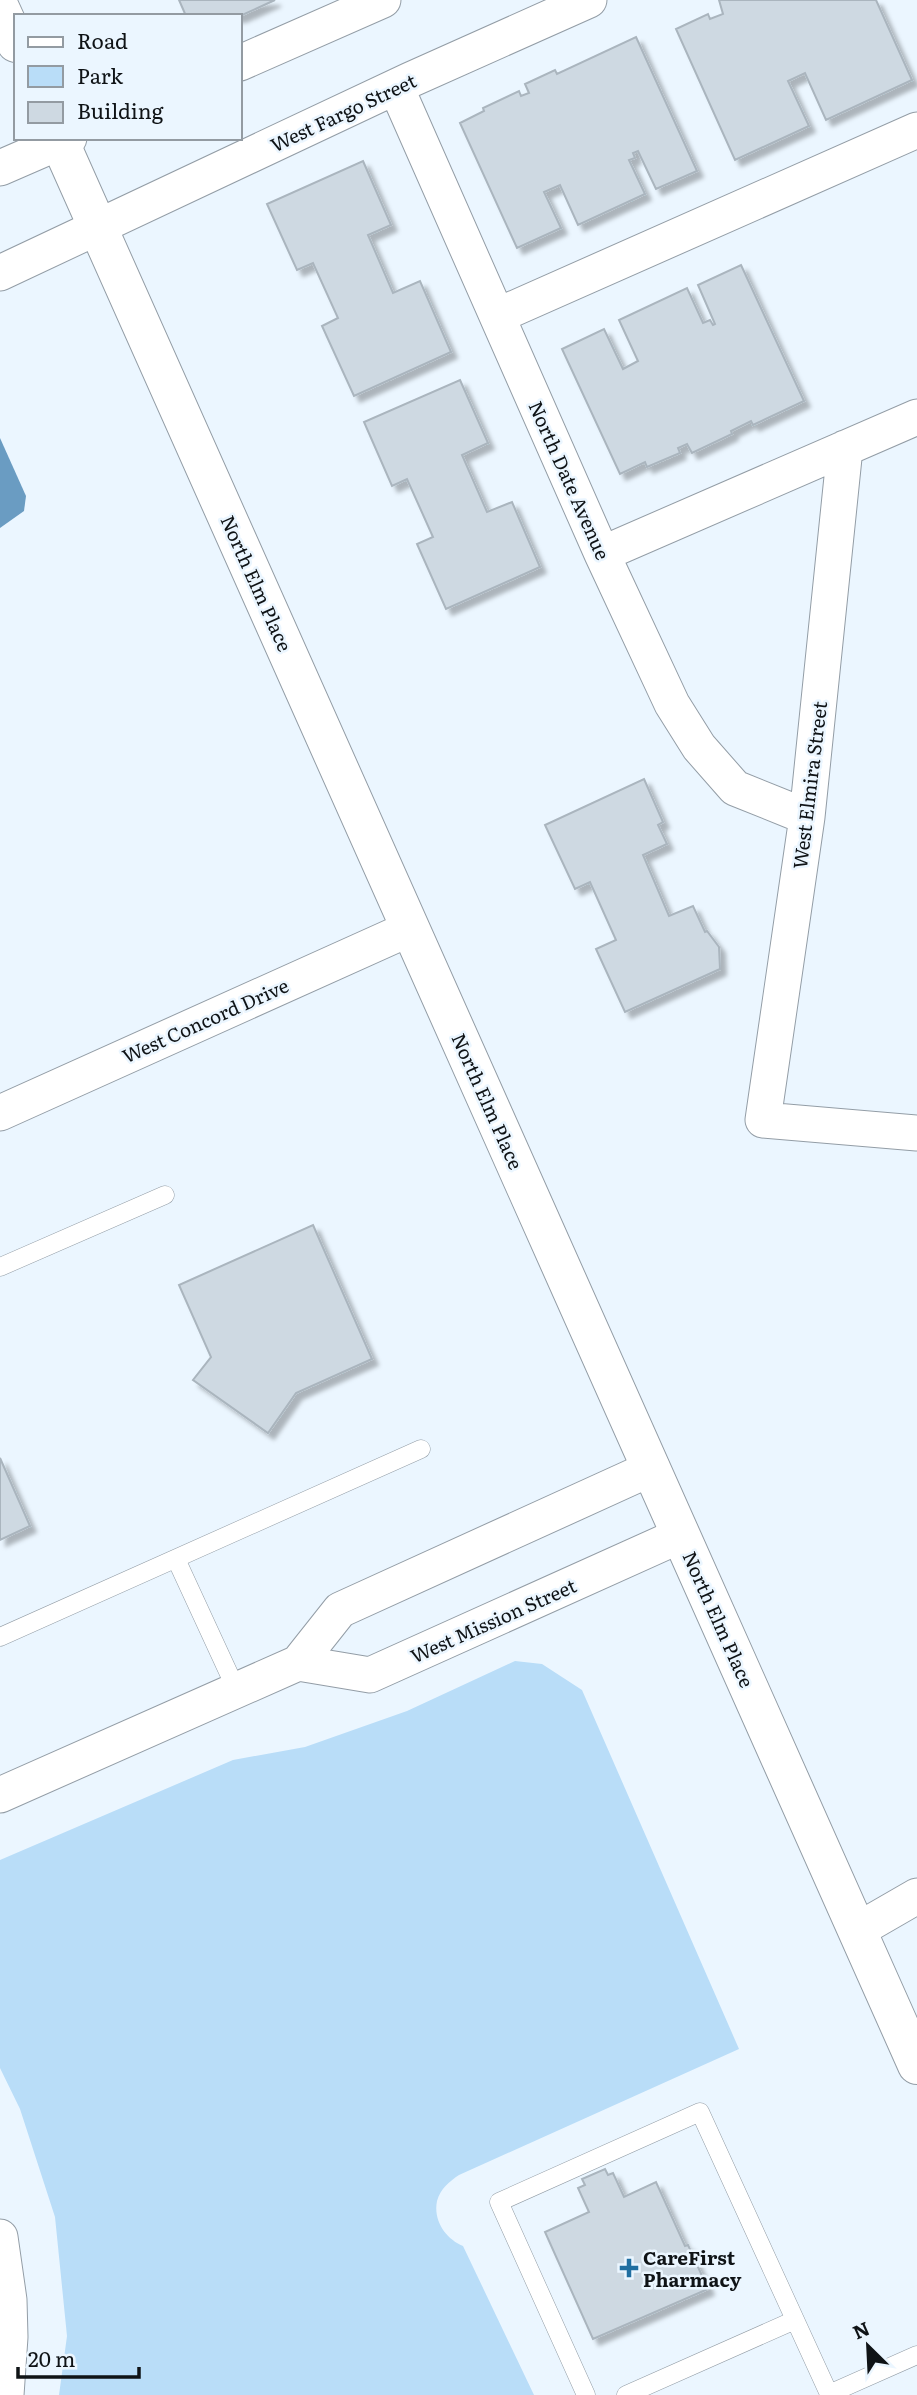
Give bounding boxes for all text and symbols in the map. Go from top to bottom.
legend [14,14,242,140]
text: Road [77,24,128,55]
text: Park [77,59,123,90]
street label: West Fargo Street [265,66,421,158]
text: Building [77,94,164,125]
street label: North Date Avenue [522,396,618,564]
street label: North Elm Place [214,510,300,656]
street label: West Elmira Street [785,699,833,871]
street label: West Concord Drive [117,971,293,1069]
street label: North Elm Place [445,1028,531,1174]
street label: North Elm Place [676,1546,762,1692]
street label: West Mission Street [406,1571,581,1669]
place label: CareFirst Pharmacy [643,2243,742,2293]
marker: CareFirst Pharmacy [621,2260,637,2276]
north arrow [833,2311,903,2381]
text: N [848,2314,874,2346]
scale bar [18,2336,138,2380]
text: 20 m [28,2342,75,2373]

